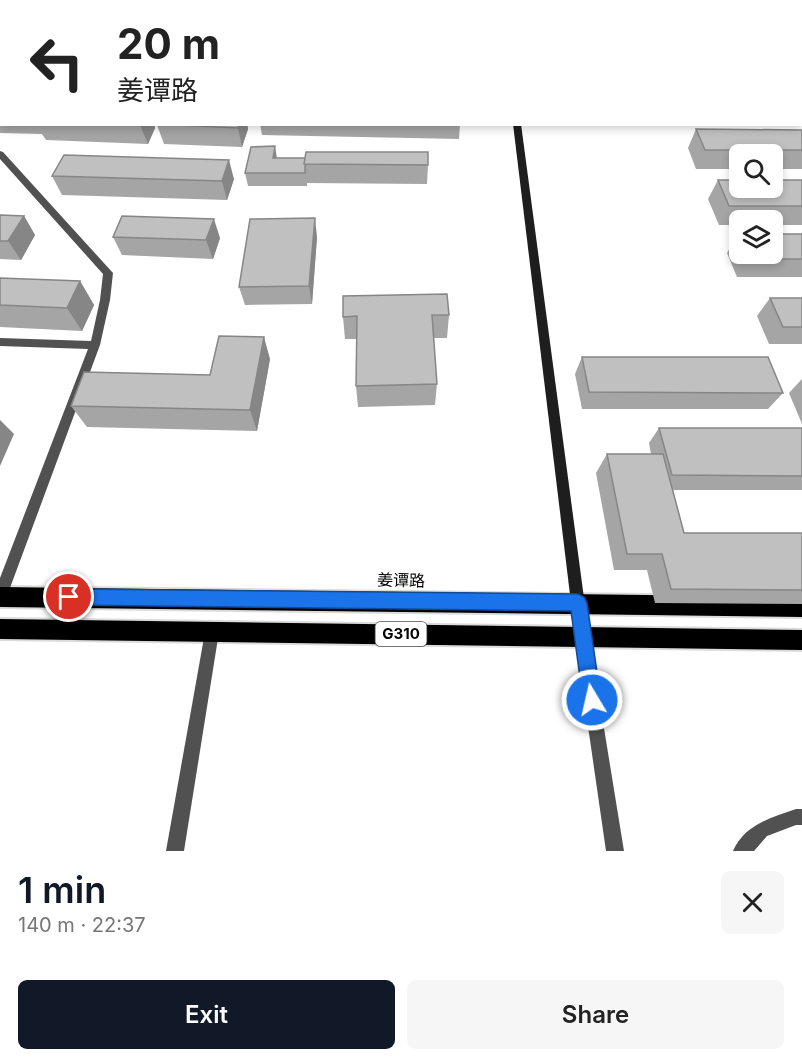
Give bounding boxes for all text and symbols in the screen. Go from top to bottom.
text: 20 m [117,18,220,69]
icon: left [18,24,96,102]
text: 姜谭路 [117,74,198,107]
map controls [729,144,783,264]
button: search [729,144,783,198]
button: layers [729,210,783,264]
street label: 姜谭路 [377,570,425,590]
pin [43,571,94,622]
icon: arrive [52,580,85,613]
road number: G310 [376,622,426,646]
position arrow [560,668,624,732]
text: 1 min [18,868,106,912]
button: close [721,871,784,934]
text: 140 m · 22:37 [18,913,146,937]
button: Exit [18,980,395,1049]
button: Share [407,980,784,1049]

